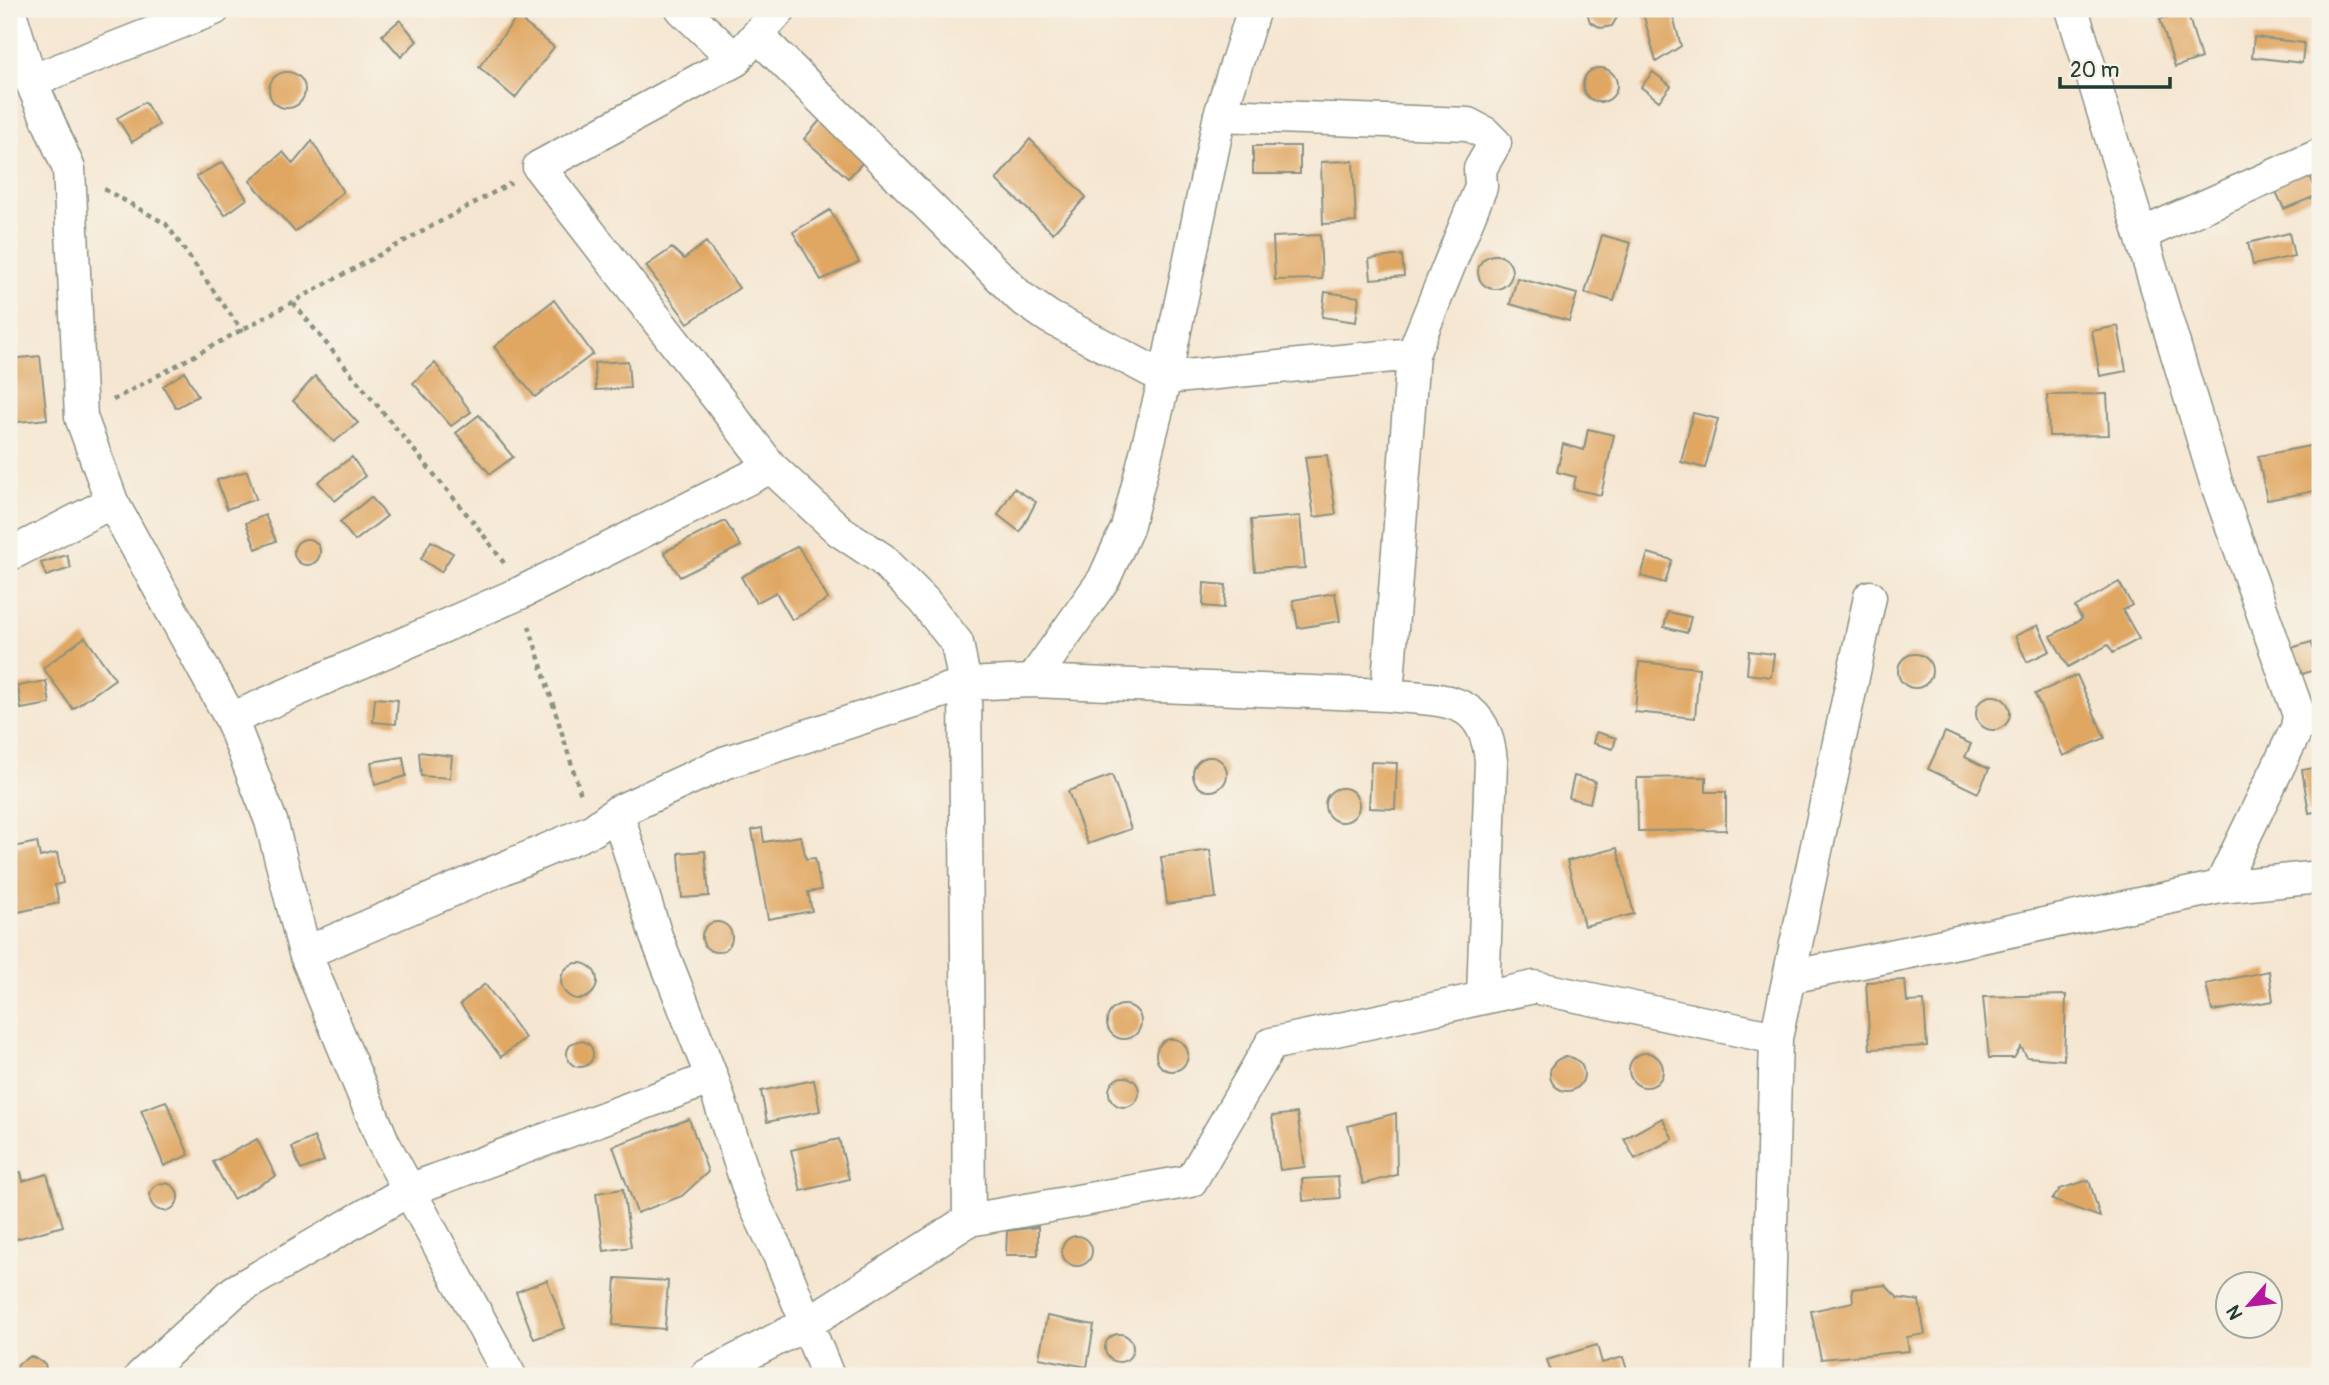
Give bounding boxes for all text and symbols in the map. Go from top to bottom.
scale bar [2060,46,2170,90]
text: 20 m [2070,57,2119,84]
north arrow [2214,1270,2284,1340]
text: N [2221,1301,2248,1324]

